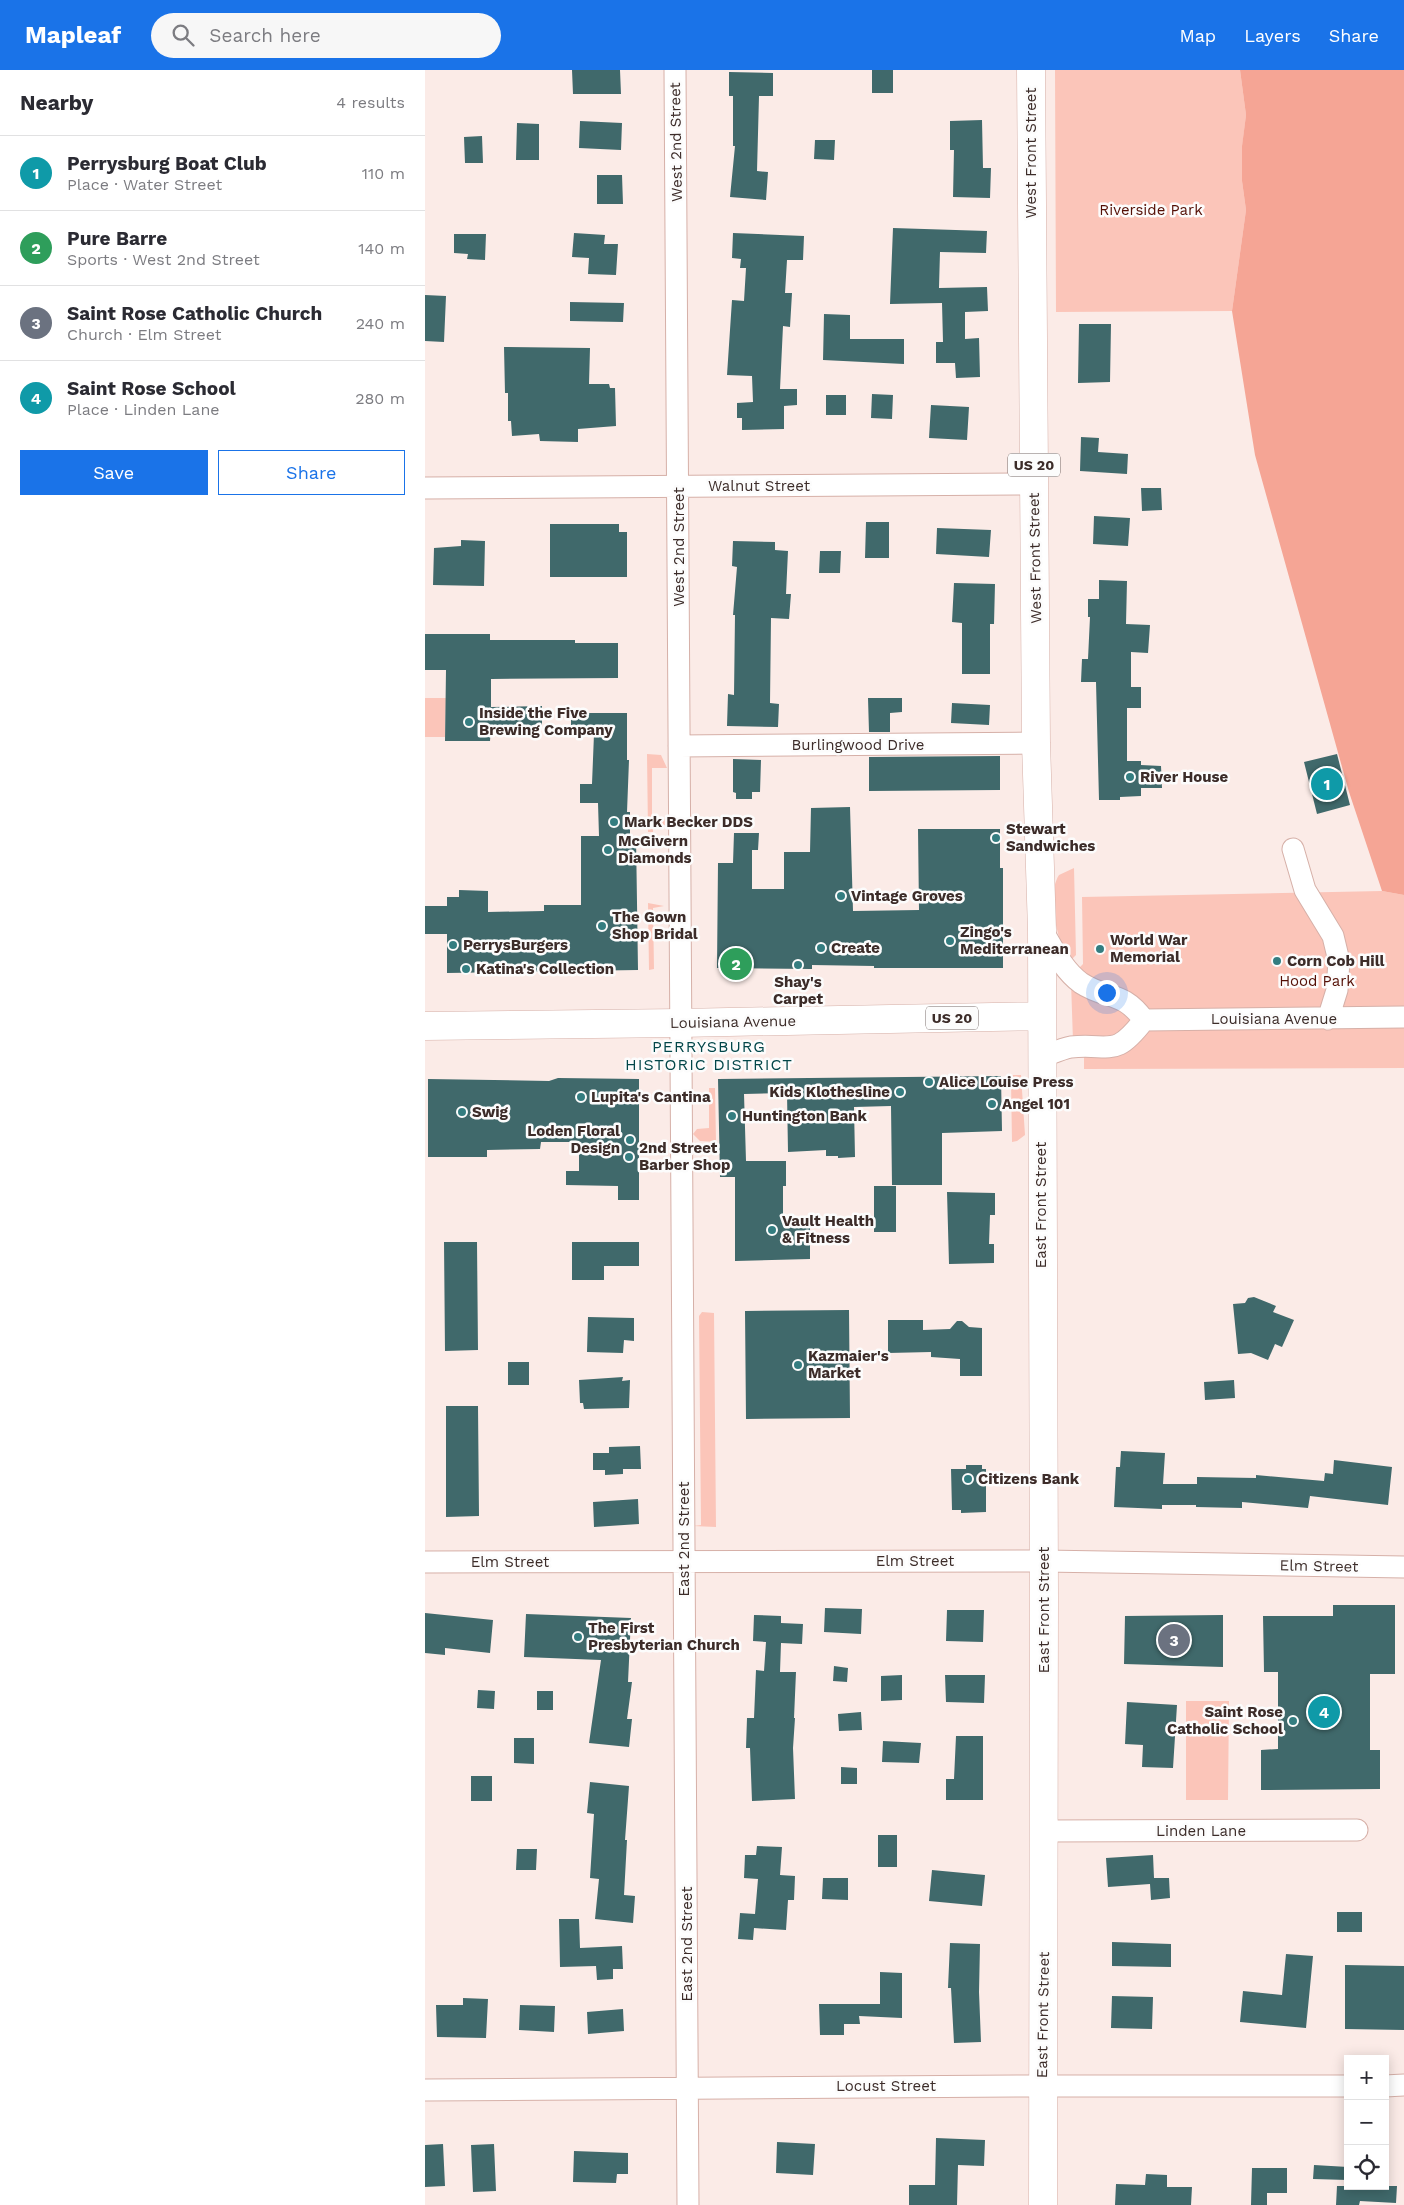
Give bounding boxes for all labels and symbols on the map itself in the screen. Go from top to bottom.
street label: West 2nd Street [666,81,686,202]
street label: West Front Street [1022,87,1040,219]
park label: Riverside Park [1099,201,1203,219]
road number: US 20 [1008,454,1060,476]
street label: Walnut Street [708,477,811,495]
street label: West 2nd Street [670,487,688,607]
street label: West Front Street [1025,492,1045,624]
place label: Inside the Five Brewing Company [479,704,613,739]
marker: Inside the Five Brewing Company [463,716,475,728]
street label: Burlingwood Drive [792,736,925,754]
pin: 1 [1311,765,1343,803]
place label: River House [1140,768,1228,786]
marker: River House [1124,771,1136,783]
place label: Mark Becker DDS [624,813,753,831]
marker: Mark Becker DDS [608,816,620,828]
place label: Stewart Sandwiches [1006,820,1095,855]
place label: McGivern Diamonds [618,832,692,867]
marker: Stewart Sandwiches [990,832,1002,844]
marker: McGivern Diamonds [602,844,614,856]
place label: Vintage Groves [851,887,963,905]
marker: Vintage Groves [835,890,847,902]
place label: The Gown Shop Bridal [612,908,698,943]
marker: The Gown Shop Bridal [596,920,608,932]
place label: Zingo's Mediterranean [960,923,1069,958]
place label: World War Memorial [1110,931,1188,966]
marker: Zingo's Mediterranean [944,935,956,947]
place label: PerrysBurgers [463,936,568,954]
marker: PerrysBurgers [447,939,459,951]
place label: Create [831,939,880,957]
marker: Create [815,942,827,954]
marker: World War Memorial [1094,943,1106,955]
pin: 2 [720,945,752,983]
place label: Corn Cob Hill [1287,952,1385,970]
marker: Corn Cob Hill [1271,955,1283,967]
marker: Shay's Carpet [792,959,804,971]
place label: Katina's Collection [476,960,614,978]
marker: Katina's Collection [460,963,472,975]
park label: Hood Park [1279,972,1355,990]
place label: Shay's Carpet [773,973,823,1008]
your location [1094,980,1120,1006]
road number: US 20 [926,1006,978,1030]
street label: Louisiana Avenue [1211,1010,1337,1028]
street label: Louisiana Avenue [670,1012,796,1032]
district label: PERRYSBURG HISTORIC DISTRICT [625,1037,793,1074]
place label: Alice Louise Press [939,1073,1073,1091]
marker: Alice Louise Press [923,1076,935,1088]
place label: Kids Klothesline [769,1083,890,1101]
marker: Kids Klothesline [894,1086,906,1098]
place label: Lupita's Cantina [591,1088,711,1106]
marker: Lupita's Cantina [575,1091,587,1103]
place label: Angel 101 [1002,1095,1070,1113]
marker: Angel 101 [986,1098,998,1110]
place label: Swig [472,1103,509,1121]
marker: Swig [456,1106,468,1118]
place label: Huntington Bank [742,1107,868,1125]
marker: Huntington Bank [726,1110,738,1122]
place label: Loden Floral Design [527,1122,620,1157]
marker: Loden Floral Design [624,1134,636,1146]
place label: 2nd Street Barber Shop [639,1139,730,1174]
street label: East Front Street [1032,1141,1050,1268]
marker: 2nd Street Barber Shop [623,1151,635,1163]
place label: Vault Health & Fitness [782,1212,874,1247]
marker: Vault Health & Fitness [766,1224,778,1236]
place label: Kazmaier's Market [808,1347,889,1382]
marker: Kazmaier's Market [792,1359,804,1371]
place label: Citizens Bank [978,1470,1080,1488]
marker: Citizens Bank [962,1473,974,1485]
street label: East 2nd Street [675,1481,693,1597]
street label: East Front Street [1035,1546,1053,1673]
street label: Elm Street [876,1552,955,1570]
street label: Elm Street [471,1553,550,1571]
street label: Elm Street [1279,1556,1359,1576]
place label: The First Presbyterian Church [588,1619,740,1654]
pin: 3 [1158,1621,1190,1659]
marker: The First Presbyterian Church [572,1631,584,1643]
pin: 4 [1308,1693,1340,1731]
place label: Saint Rose Catholic School [1167,1703,1283,1738]
marker: Saint Rose Catholic School [1287,1715,1299,1727]
street label: Linden Lane [1156,1822,1246,1840]
street label: East 2nd Street [678,1886,696,2002]
street label: East Front Street [1033,1951,1053,2078]
street label: Locust Street [836,2077,937,2095]

